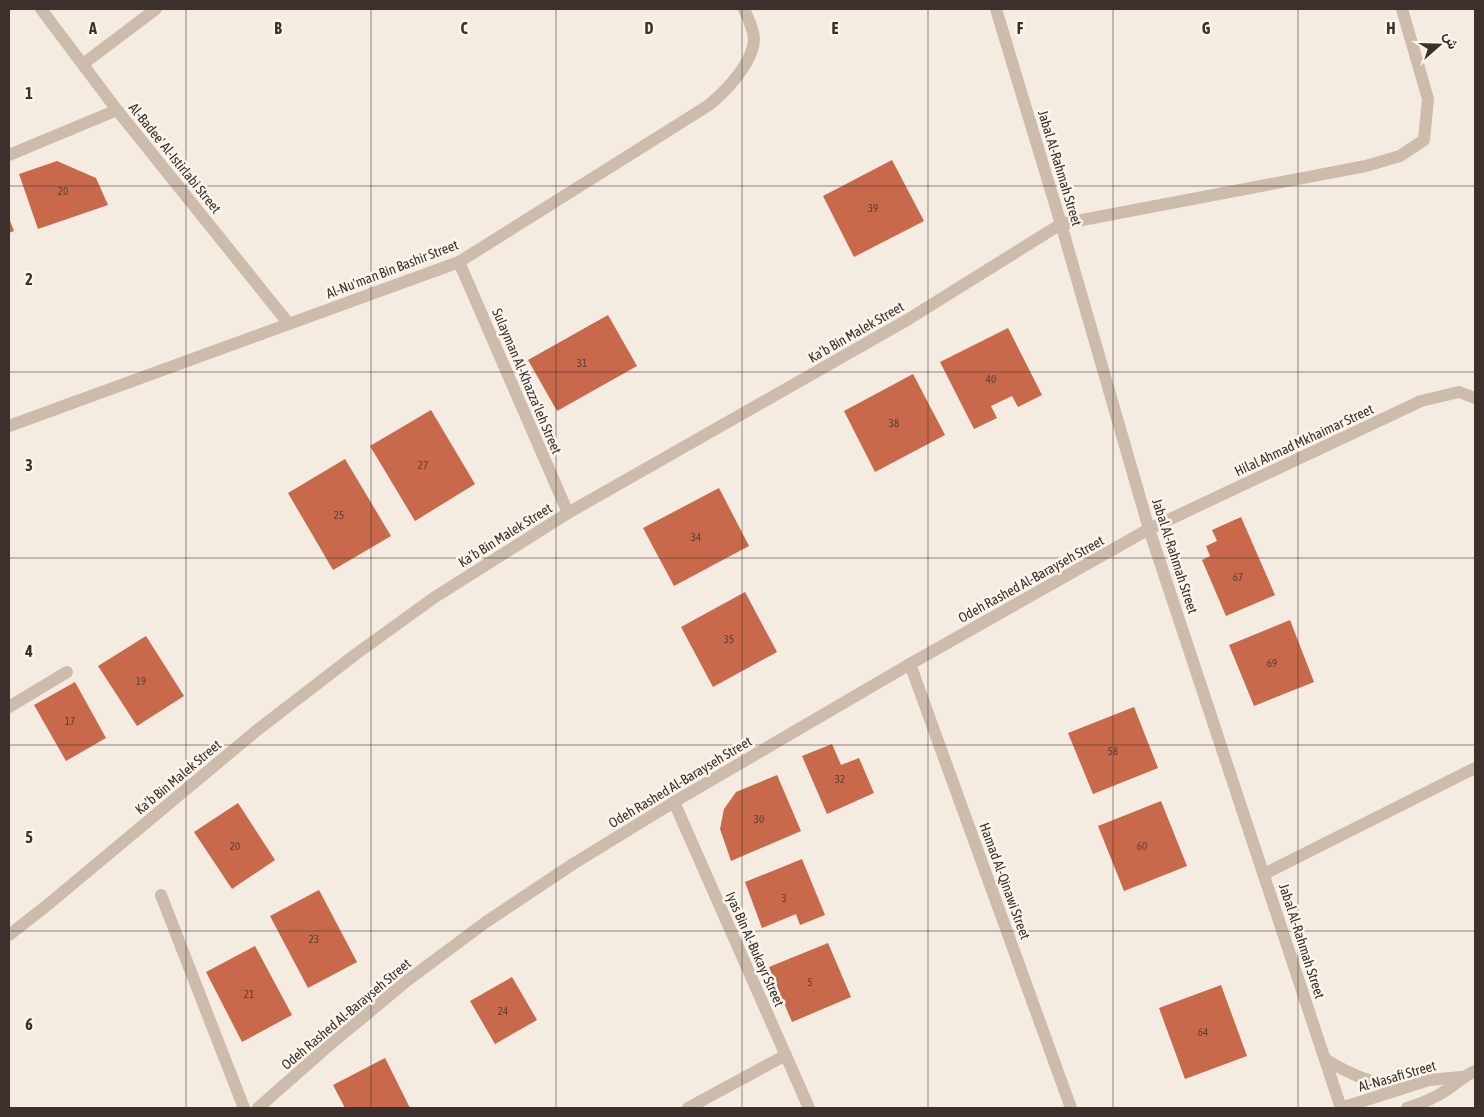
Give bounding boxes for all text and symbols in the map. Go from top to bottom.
text: A [88,19,97,37]
text: B [274,19,282,37]
text: C [460,19,468,37]
text: D [645,19,654,37]
text: E [832,19,839,37]
text: F [1017,19,1024,37]
text: G [1202,19,1211,37]
text: H [1386,19,1396,37]
north arrow [1414,20,1464,70]
text: ش [1440,30,1462,52]
text: 1 [25,84,33,102]
street label: Al-Badee' Al-Istirlabi Street [126,100,224,216]
street label: Jabal Al-Rahmah Street [1035,108,1085,228]
house number: 20 [58,185,68,197]
house number: 39 [868,202,878,214]
street label: Al-Nu'man Bin Bashir Street [324,236,460,302]
text: 2 [25,270,33,288]
street label: Ka’b Bin Malek Street [806,298,906,366]
street label: Sulayman Al-Khazza’leh Street [489,306,565,456]
house number: 31 [577,357,587,369]
house number: 40 [986,373,996,385]
street label: Hilal Ahmad Mkhaimar Street [1232,401,1376,479]
house number: 38 [889,417,899,429]
text: 3 [25,456,33,474]
house number: 27 [418,459,428,471]
street label: Jabal Al-Rahmah Street [1149,496,1201,616]
street label: Ka’b Bin Malek Street [455,500,555,570]
house number: 25 [334,509,344,521]
house number: 34 [691,531,701,543]
street label: Odeh Rashed Al-Barayseh Street [955,532,1107,626]
house number: 67 [1233,571,1243,583]
house number: 35 [724,633,734,645]
text: 4 [24,642,33,660]
house number: 69 [1267,657,1277,669]
house number: 19 [136,675,146,687]
house number: 17 [65,715,75,727]
street label: Odeh Rashed Al-Barayseh Street [606,733,754,831]
street label: Ka’b Bin Malek Street [132,736,224,818]
house number: 58 [1108,745,1118,757]
house number: 32 [835,773,845,785]
house number: 30 [754,813,764,825]
street label: Hamad Al-Qinawi Street [976,821,1034,941]
text: 5 [25,828,33,846]
house number: 20 [230,840,240,852]
house number: 60 [1137,840,1147,852]
street label: Jabal Al-Rahmah Street [1276,881,1328,1001]
street label: Iyas Bin Al-Bukayr Street [723,889,787,1009]
house number: 3 [781,892,787,904]
house number: 23 [309,933,319,945]
street label: Odeh Rashed Al-Barayseh Street [278,955,414,1073]
house number: 5 [807,976,813,988]
house number: 21 [244,988,254,1000]
house number: 24 [498,1005,508,1017]
text: 6 [25,1015,33,1033]
house number: 64 [1198,1026,1208,1038]
street label: Al-Nasafi Street [1356,1057,1438,1095]

